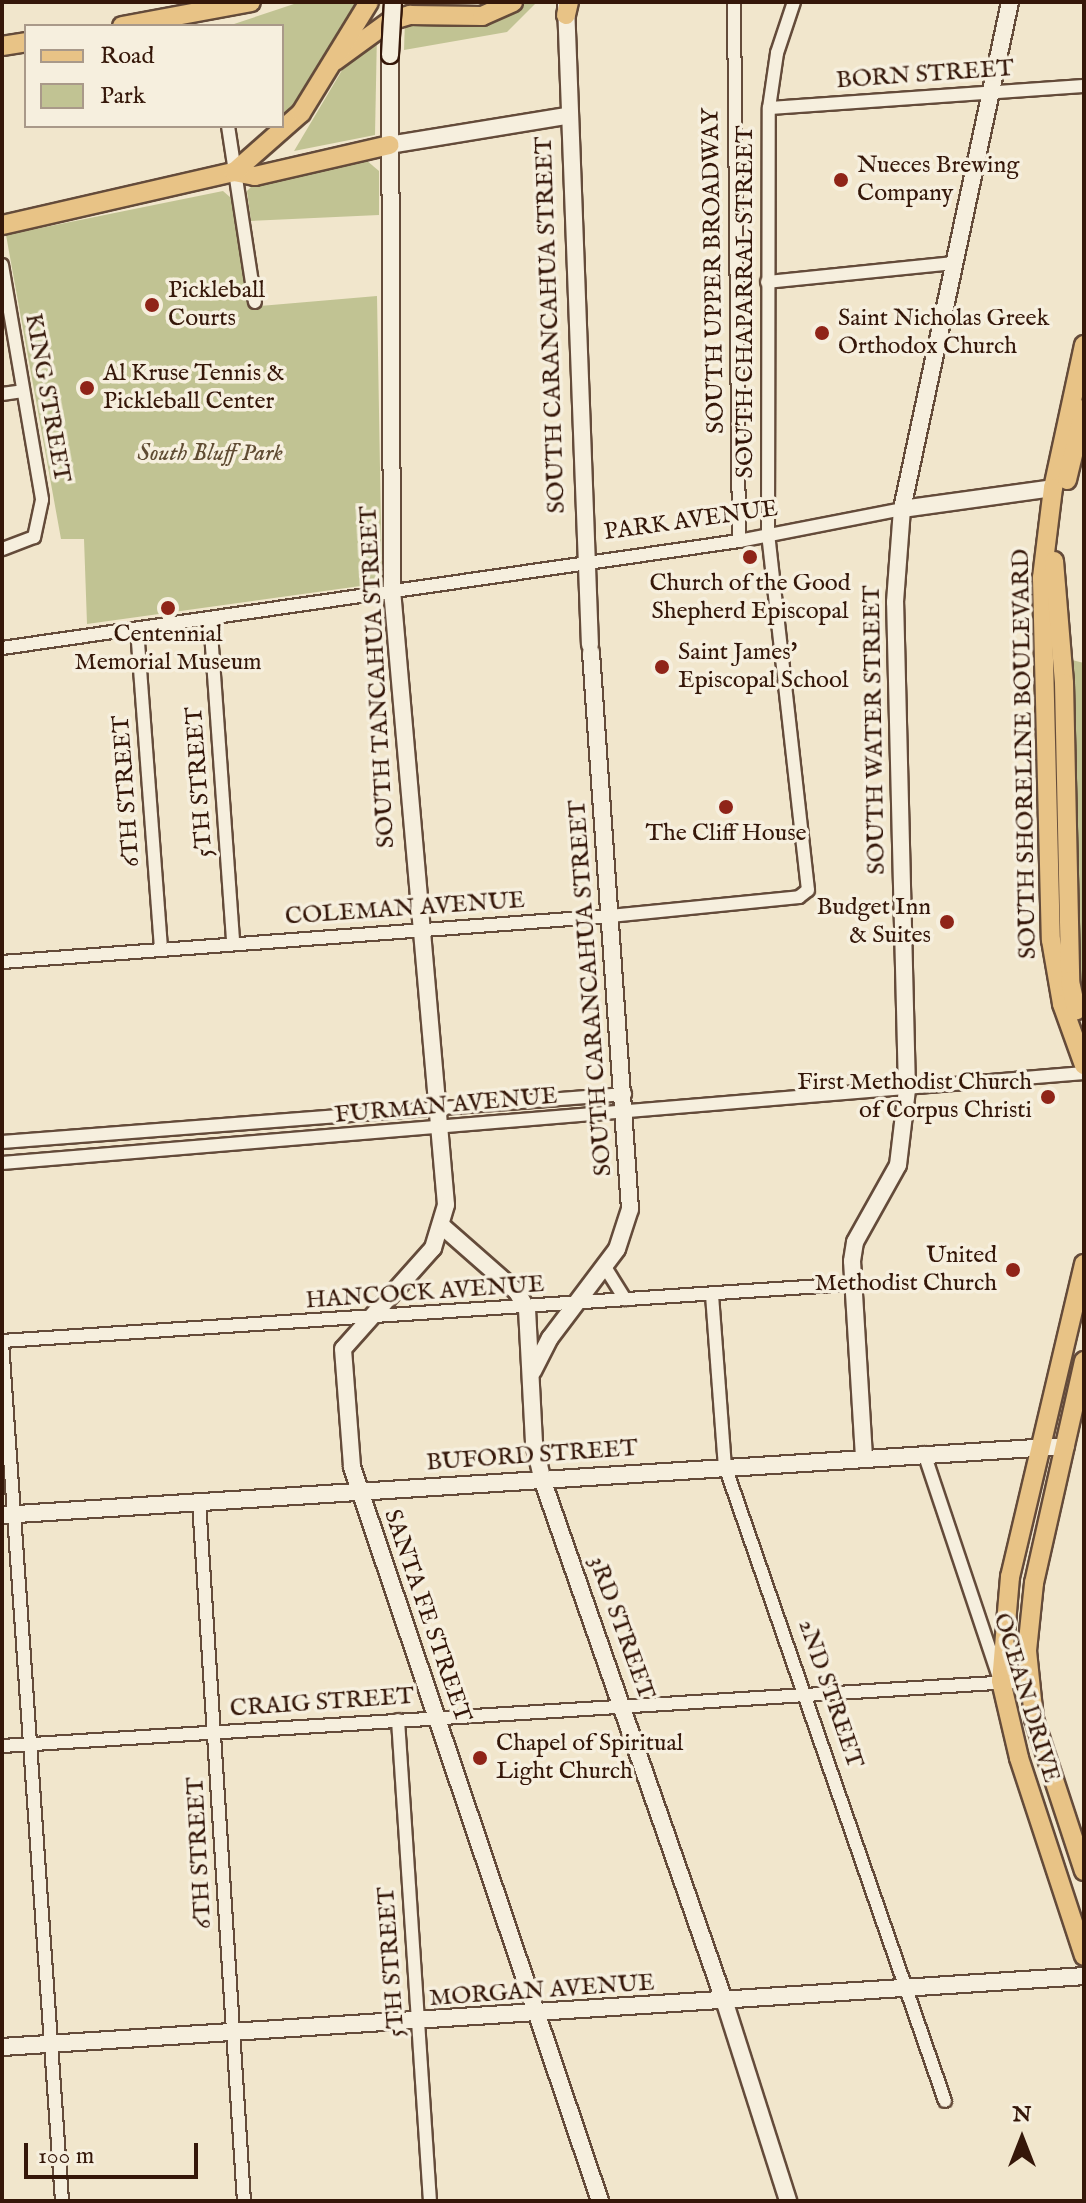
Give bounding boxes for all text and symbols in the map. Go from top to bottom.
legend [24,24,284,128]
text: Road [100,41,154,72]
street label: BORN STREET [835,54,1015,96]
text: Park [100,81,146,112]
street label: SOUTH UPPER BROADWAY [697,108,731,434]
street label: SOUTH CHAPARRAL STREET [732,126,760,478]
street label: SOUTH CARANCAHUA STREET [530,136,572,514]
place label: Nueces Brewing Company [857,152,1019,208]
marker: Nueces Brewing Company [832,171,850,189]
place label: Pickleball Courts [168,277,265,333]
marker: Pickleball Courts [143,296,161,314]
place label: Saint Nicholas Greek Orthodox Church [838,305,1049,361]
street label: KING STREET [18,311,76,485]
marker: Saint Nicholas Greek Orthodox Church [813,324,831,342]
place label: Al Kruse Tennis & Pickleball Center [103,360,284,416]
marker: Al Kruse Tennis & Pickleball Center [78,379,96,397]
park label: South Bluff Park [137,440,283,468]
street label: PARK AVENUE [602,495,780,547]
street label: SOUTH TANCAHUA STREET [355,505,401,849]
marker: Church of the Good Shepherd Episcopal [741,548,759,566]
street label: SOUTH SHORELINE BOULEVARD [1007,549,1043,959]
place label: Church of the Good Shepherd Episcopal [649,570,851,626]
street label: SOUTH WATER STREET [858,585,892,875]
marker: Centennial Memorial Museum [159,599,177,617]
place label: Centennial Memorial Museum [74,621,262,677]
place label: Saint James' Episcopal School [678,639,848,695]
marker: Saint James' Episcopal School [653,658,671,676]
street label: 5TH STREET [180,706,220,858]
street label: 6TH STREET [107,714,147,868]
marker: The Cliff House [717,798,735,816]
street label: SOUTH CARANCAHUA STREET [563,799,619,1177]
place label: The Cliff House [645,820,807,848]
street label: COLEMAN AVENUE [284,886,526,932]
place label: Budget Inn & Suites [816,894,931,950]
marker: Budget Inn & Suites [938,913,956,931]
place label: First Methodist Church of Corpus Christi [797,1069,1032,1125]
street label: FURMAN AVENUE [333,1082,559,1130]
marker: First Methodist Church of Corpus Christi [1039,1088,1057,1106]
place label: United Methodist Church [815,1242,997,1298]
marker: United Methodist Church [1004,1261,1022,1279]
street label: HANCOCK AVENUE [305,1270,545,1316]
street label: BUFORD STREET [425,1434,639,1478]
street label: SANTA FE STREET [377,1506,477,1726]
street label: 3RD STREET [582,1552,660,1704]
street label: OCEAN DRIVE [987,1610,1065,1786]
street label: 2ND STREET [791,1616,869,1772]
street label: CRAIG STREET [229,1682,415,1724]
place label: Chapel of Spiritual Light Church [496,1730,683,1786]
marker: Chapel of Spiritual Light Church [471,1749,489,1767]
street label: 6TH STREET [182,1776,218,1930]
street label: 5TH STREET [372,1886,412,2038]
street label: MORGAN AVENUE [428,1969,656,2013]
north arrow [982,2099,1062,2179]
text: N [1012,2101,1032,2129]
scale bar [28,2127,202,2177]
text: 100 m [38,2141,94,2172]

